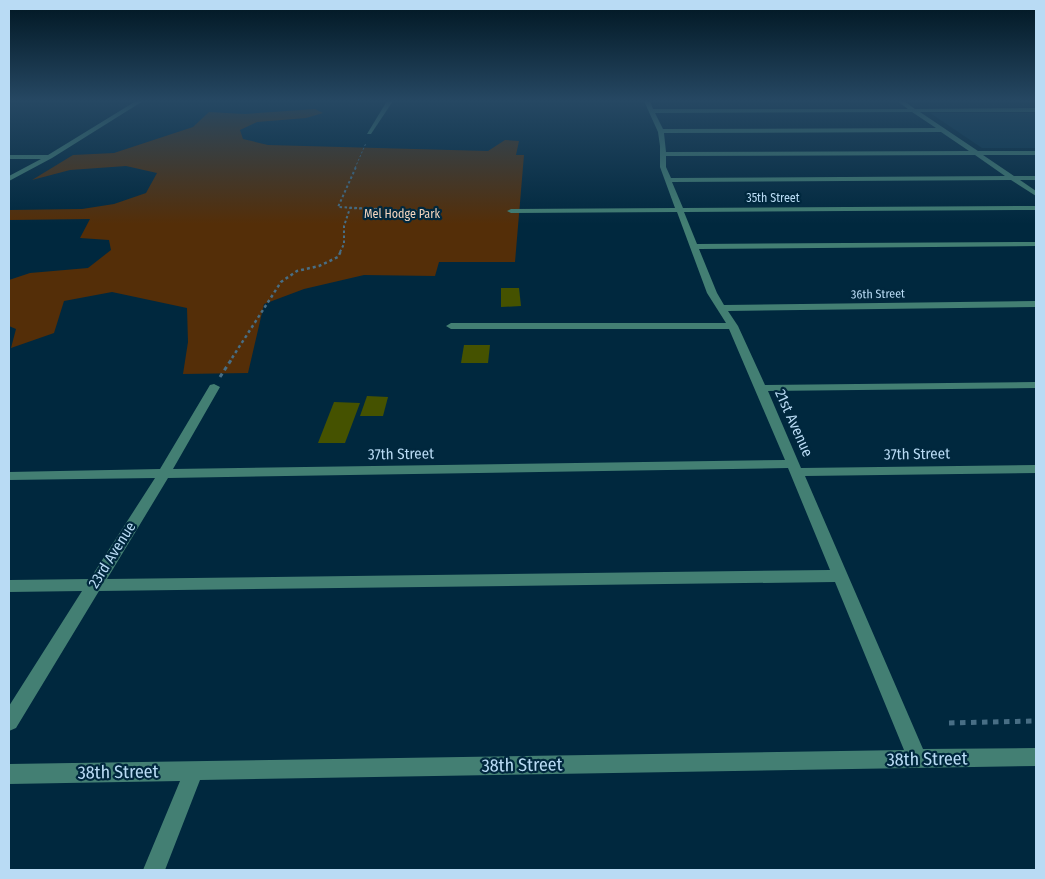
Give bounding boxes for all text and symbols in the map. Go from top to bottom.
street label: 35th Street [746,191,800,205]
park label: Mel Hodge Park [364,207,440,221]
street label: 36th Street [851,287,905,301]
street label: 21st Avenue [771,386,817,460]
street label: 37th Street [368,444,434,464]
street label: 37th Street [884,444,950,464]
street label: 23rd Avenue [85,519,139,591]
street label: 38th Street [886,747,968,771]
street label: 38th Street [481,753,563,777]
street label: 38th Street [77,760,159,784]

